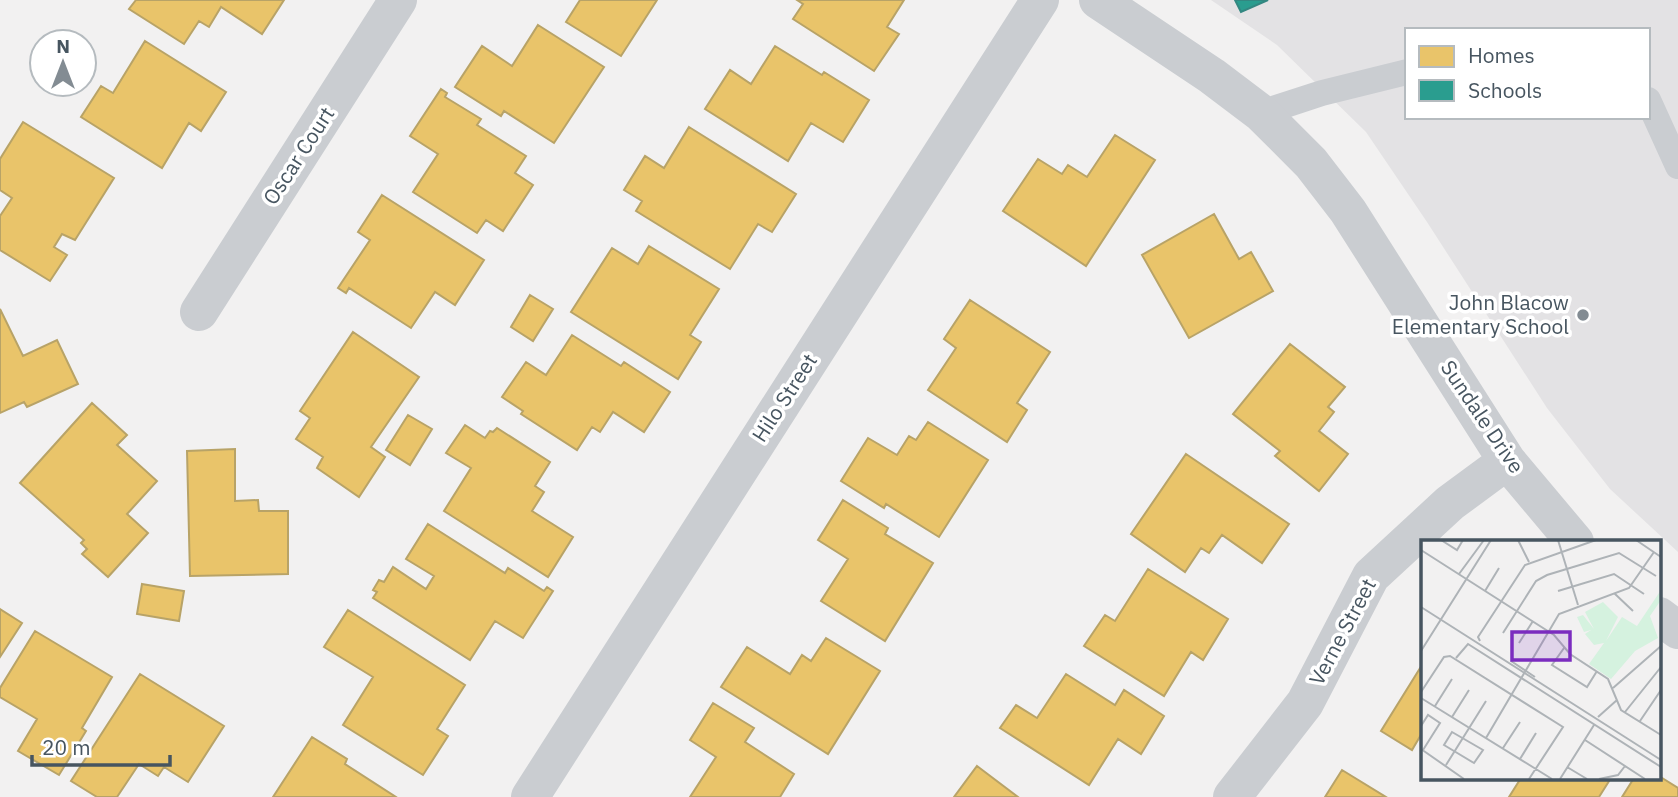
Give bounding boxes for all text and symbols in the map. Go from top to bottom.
north arrow [28,28,98,98]
legend [1405,28,1650,119]
text: N [56,34,70,58]
text: Homes [1468,41,1535,69]
text: Schools [1468,76,1542,104]
street label: Oscar Court [256,101,340,210]
place label: John Blacow Elementary School [1392,288,1569,340]
marker: John Blacow Elementary School [1575,307,1591,323]
street label: Hilo Street [745,348,823,447]
street label: Sundale Drive [1435,355,1531,478]
inset map [1421,540,1660,780]
street label: Verne Street [1302,573,1382,690]
scale bar [32,724,170,768]
text: 20 m [42,733,91,761]

